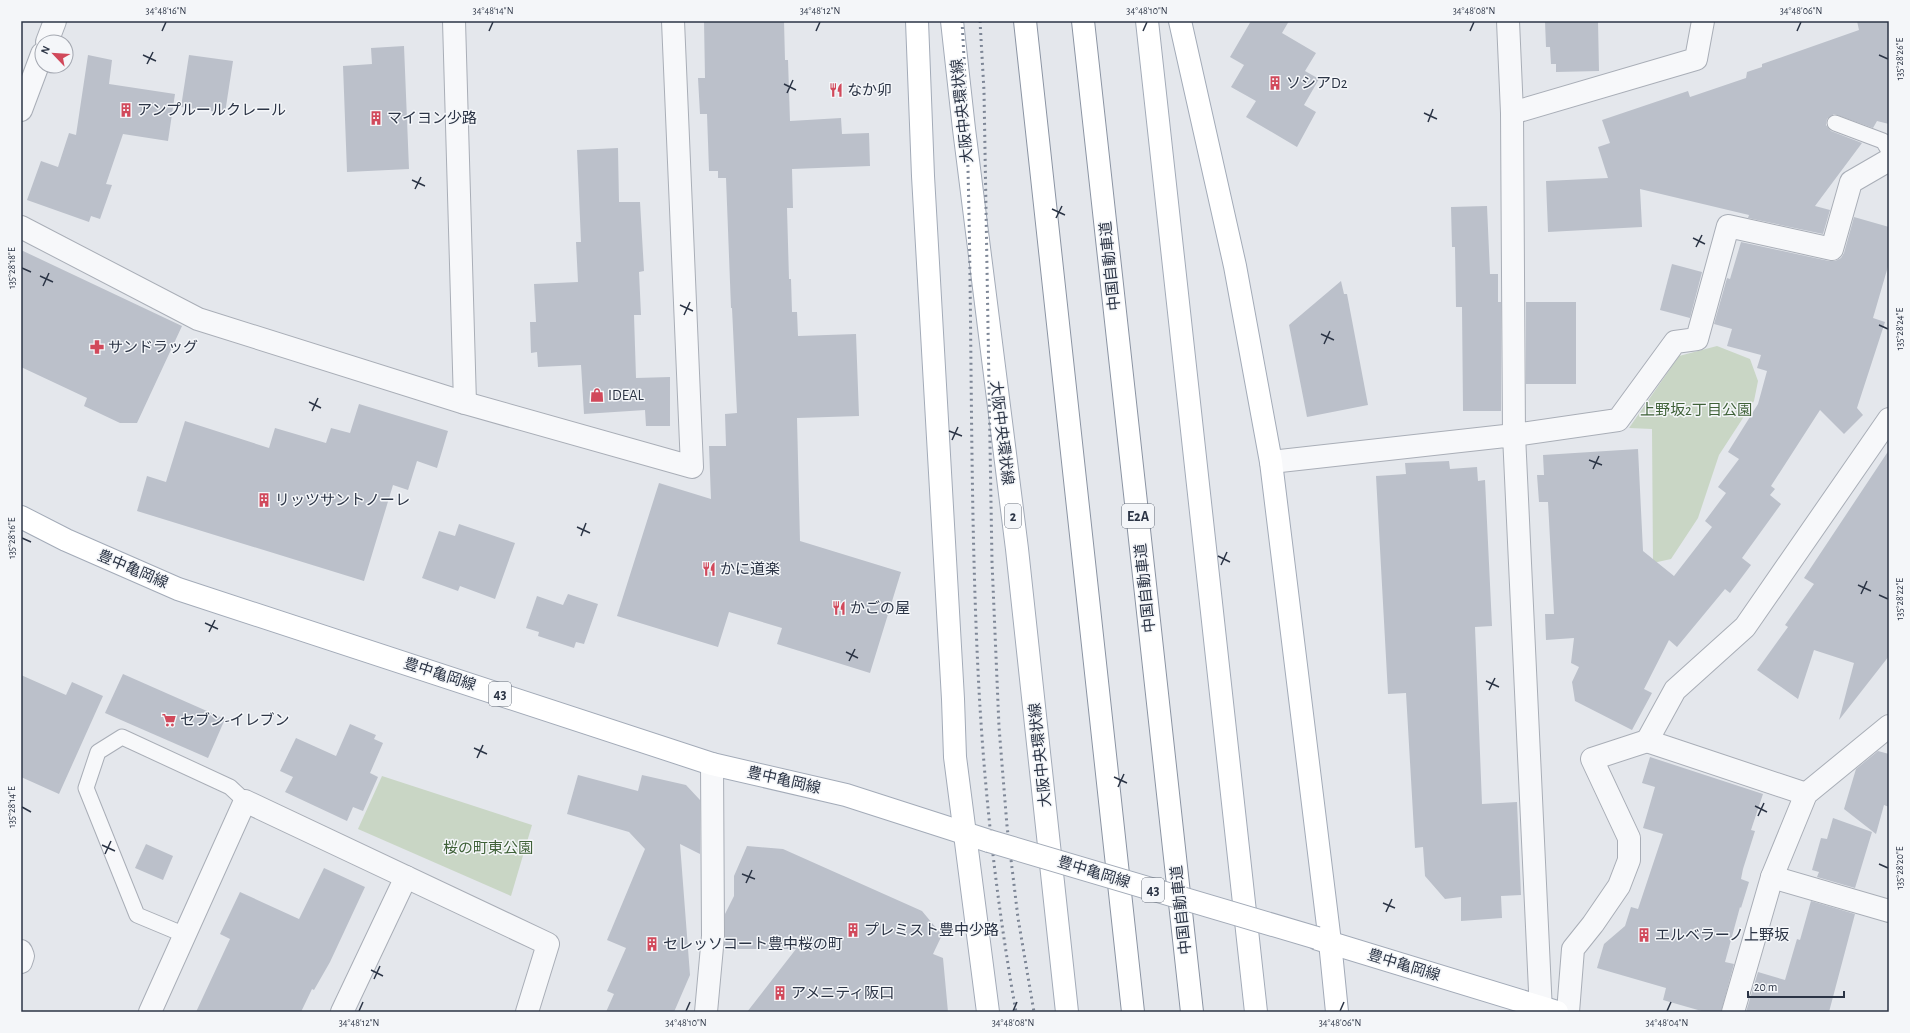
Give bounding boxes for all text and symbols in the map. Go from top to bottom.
text: 34°48'16"N [146,6,186,16]
text: 34°48'14"N [473,6,513,16]
text: 34°48'12"N [800,6,840,16]
text: 34°48'10"N [1126,6,1168,16]
text: 34°48'08"N [1453,6,1495,16]
text: 34°48'06"N [1780,6,1822,16]
north arrow [34,34,74,74]
text: 135°28'26"E [1895,38,1905,80]
text: N [39,44,52,56]
street label: 大阪中央環状線 [948,58,975,164]
building icon: ソシアD2 [1267,75,1283,91]
place label: ソシアD2 [1286,76,1348,91]
restaurant icon: なか卯 [828,82,844,98]
place label: なか卯 [847,82,892,98]
building icon: アンプルールクレール [118,102,134,118]
place label: アンプルールクレール [137,102,286,118]
building icon: マイヨン少路 [368,110,384,126]
place label: マイヨン少路 [387,110,477,126]
street label: 中国自動車道 [1097,220,1123,312]
text: 135°28'18"E [7,247,17,289]
text: 135°28'24"E [1895,308,1905,350]
pharmacy icon: サンドラッグ [89,339,105,355]
place label: サンドラッグ [108,339,198,355]
street label: 大阪中央環状線 [988,380,1017,486]
shop icon: IDEAL [589,387,605,403]
place label: IDEAL [608,388,645,403]
park label: 上野坂2丁目公園 [1640,402,1752,418]
building icon: リッツサントノーレ [256,492,272,508]
place label: リッツサントノーレ [275,493,410,508]
road number: 2 [1005,504,1021,528]
road number: E2A [1122,504,1154,528]
text: 135°28'16"E [7,517,17,559]
street label: 中国自動車道 [1132,542,1158,634]
street label: 豊中亀岡線 [95,547,171,591]
restaurant icon: かに道楽 [701,561,717,577]
place label: かに道楽 [720,561,780,577]
text: 135°28'22"E [1895,578,1905,620]
restaurant icon: かごの屋 [831,600,847,616]
place label: かごの屋 [850,600,910,616]
street label: 豊中亀岡線 [402,655,478,693]
road number: 43 [489,682,511,706]
street label: 大阪中央環状線 [1026,702,1053,808]
supermarket icon: セブン-イレブン [161,712,177,728]
place label: セブン-イレブン [180,712,290,728]
street label: 豊中亀岡線 [746,764,822,796]
text: 135°28'14"E [7,786,17,828]
park label: 桜の町東公園 [443,840,533,856]
text: 135°28'20"E [1895,846,1905,890]
street label: 豊中亀岡線 [1056,853,1132,891]
street label: 中国自動車道 [1168,864,1194,956]
road number: 43 [1142,878,1164,902]
building icon: プレミスト豊中少路 [845,922,861,938]
place label: プレミスト豊中少路 [864,922,999,938]
building icon: エルベラーノ上野坂 [1636,927,1652,943]
place label: エルベラーノ上野坂 [1655,927,1789,943]
building icon: セレッソコート豊中桜の町 [644,936,660,952]
place label: セレッソコート豊中桜の町 [663,936,843,952]
street label: 豊中亀岡線 [1366,946,1442,984]
scale bar [1748,973,1844,999]
text: 20 m [1754,981,1777,993]
building icon: アメニティ阪口 [772,985,788,1001]
place label: アメニティ阪口 [791,985,894,1001]
text: 34°48'12"N [339,1018,379,1028]
text: 34°48'10"N [665,1018,707,1028]
text: 34°48'08"N [992,1018,1034,1028]
text: 34°48'06"N [1319,1018,1361,1028]
text: 34°48'04"N [1646,1018,1688,1028]

